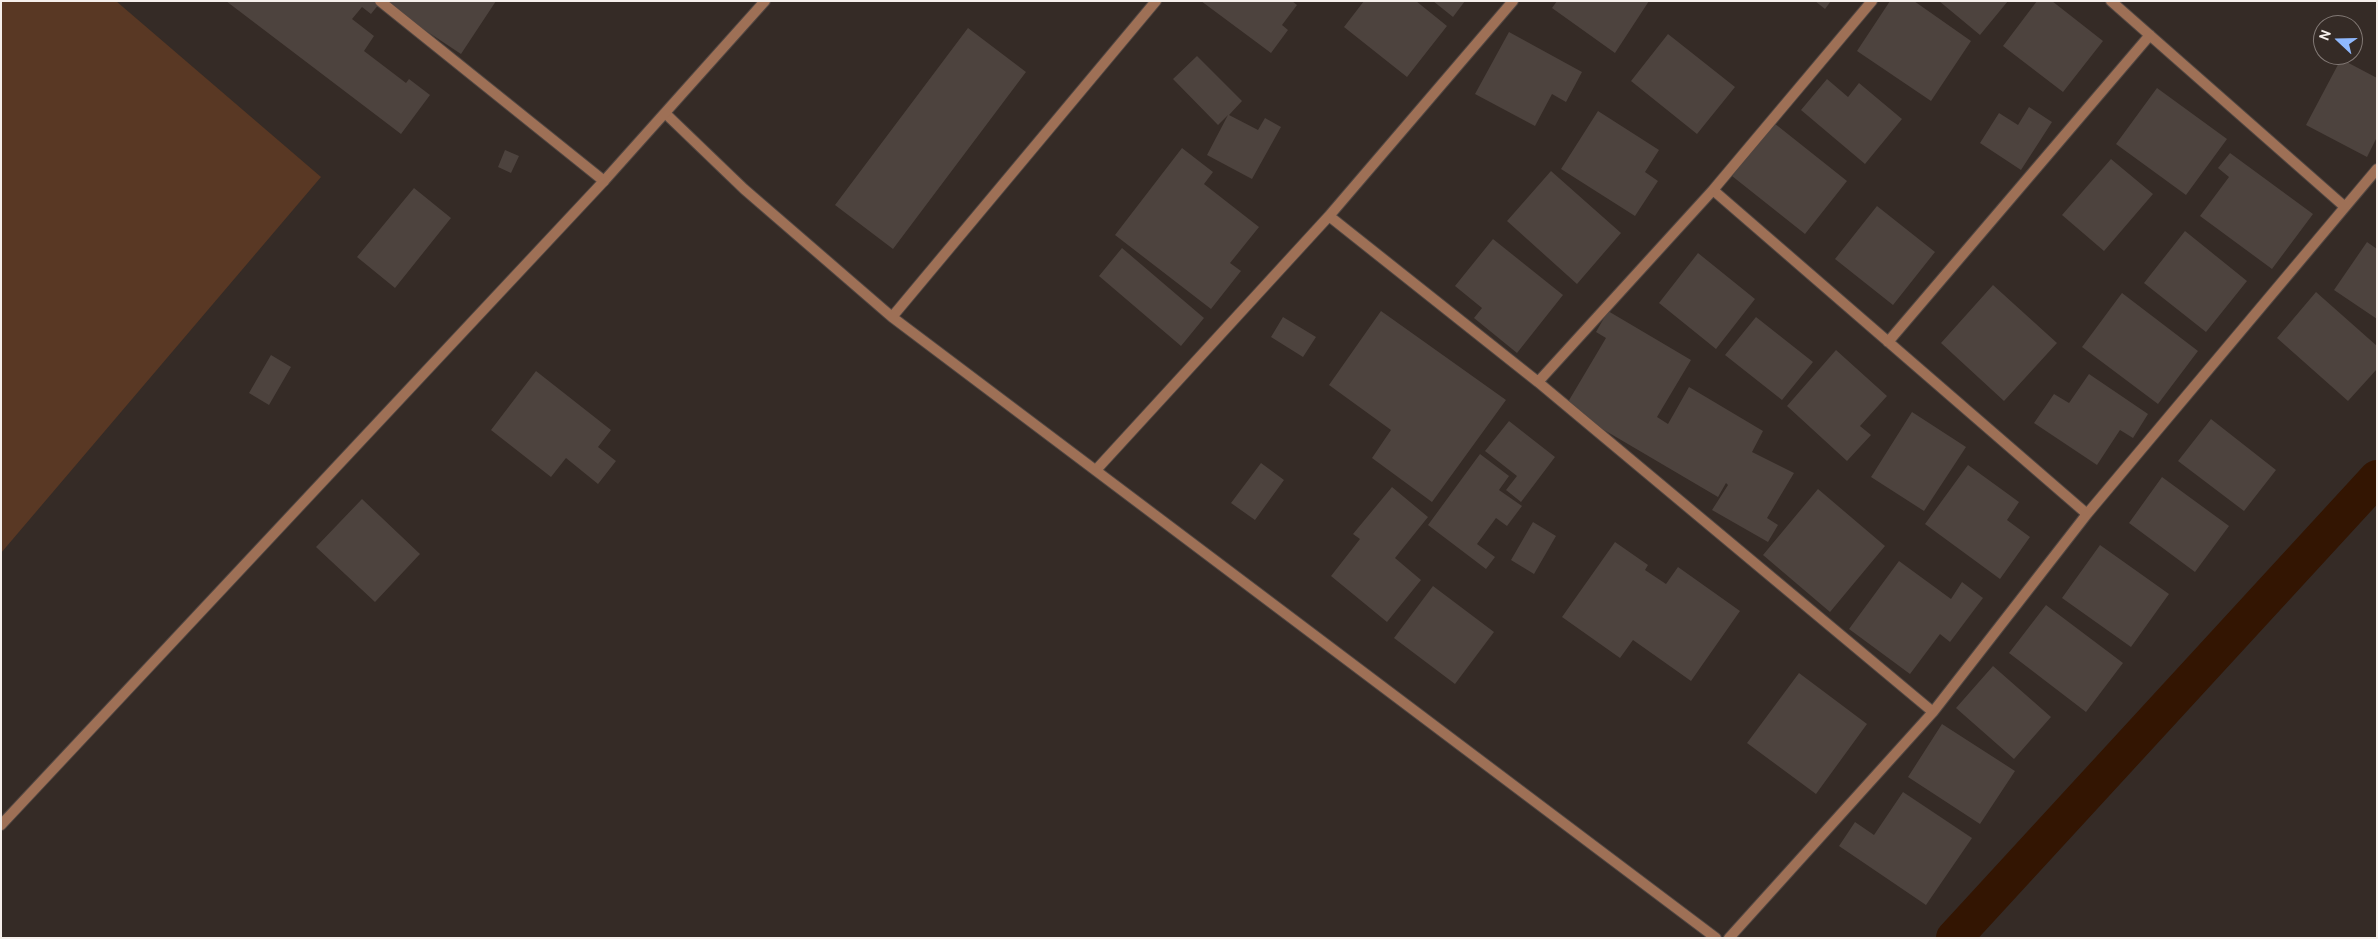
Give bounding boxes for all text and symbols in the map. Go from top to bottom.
north arrow [2313,15,2363,65]
text: N [2315,27,2335,43]

